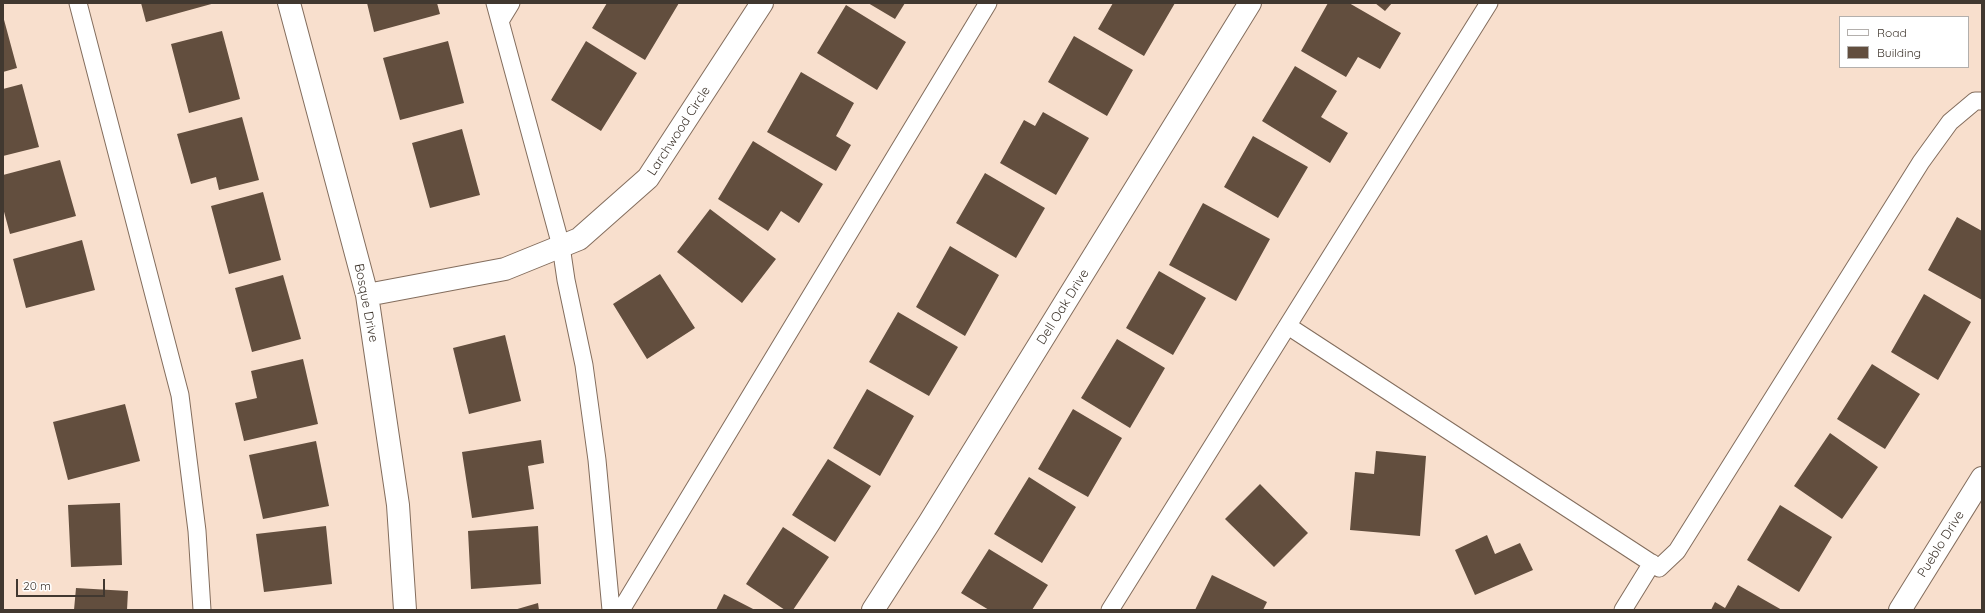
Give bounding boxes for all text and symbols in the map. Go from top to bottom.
legend [1839,16,1969,68]
text: Road [1877,25,1907,40]
text: Building [1877,45,1921,60]
street label: Larchwood Circle [644,83,714,179]
street label: Bosque Drive [351,262,381,344]
street label: Dell Oak Drive [1034,266,1092,348]
street label: Pueblo Drive [1914,508,1968,580]
scale bar [18,571,107,597]
text: 20 m [23,578,51,593]

